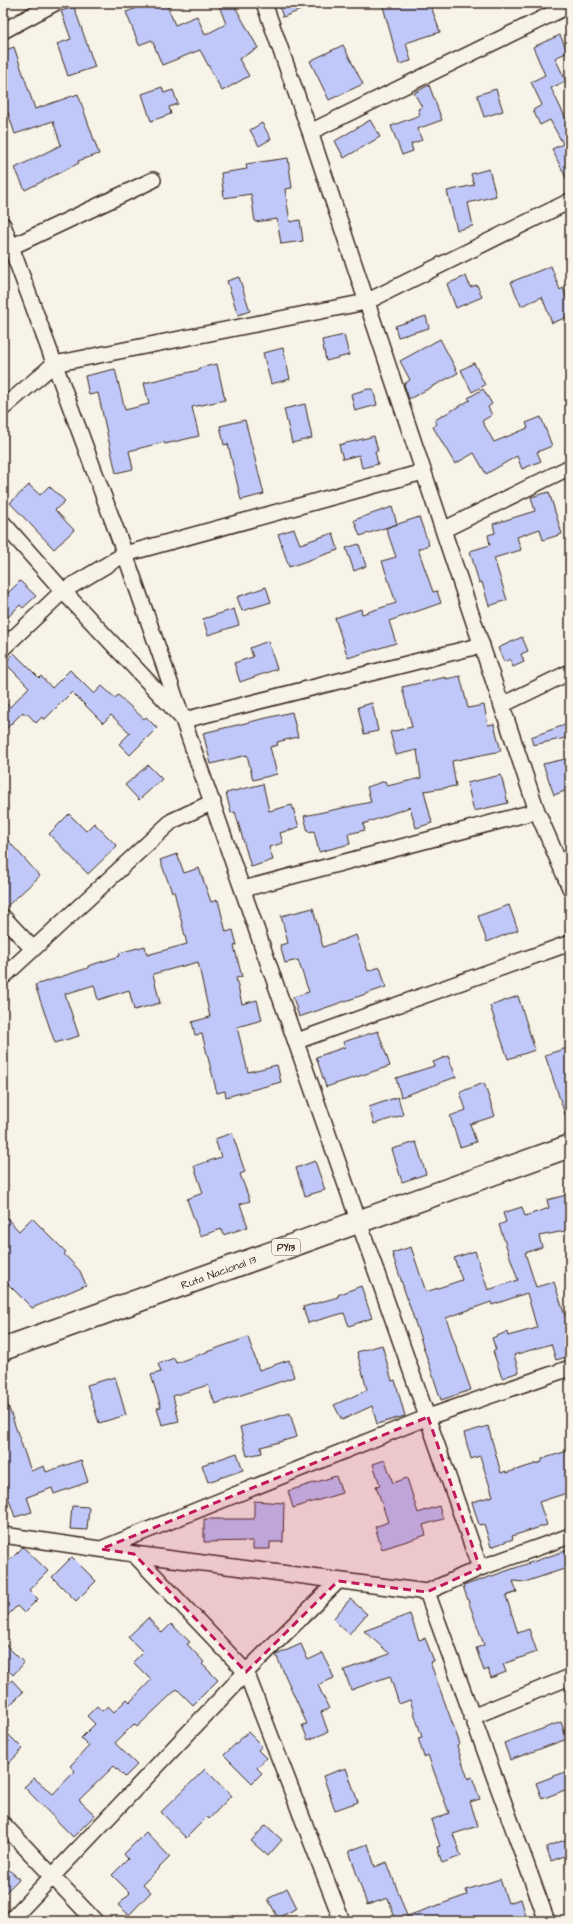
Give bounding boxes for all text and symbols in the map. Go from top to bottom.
road number: PY13 [272,1239,300,1255]
street label: Ruta Nacional 13 [179,1252,259,1293]

